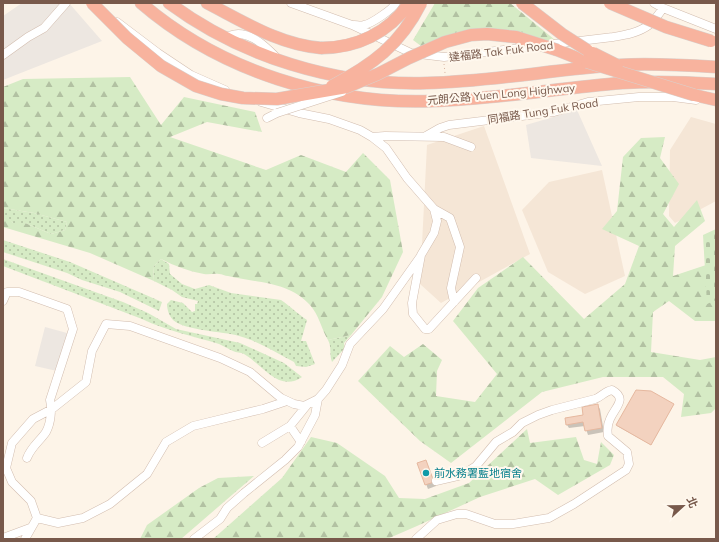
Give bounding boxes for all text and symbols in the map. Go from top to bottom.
street label: 達福路 Tak Fuk Road [448,38,554,64]
street label: 元朗公路 Yuen Long Highway [426,81,576,107]
street label: 同福路 Tung Fuk Road [487,95,599,127]
place label: 前水務署藍地宿舍 [434,466,522,480]
marker: 前水務署藍地宿舍 [421,468,431,478]
north arrow [663,486,703,526]
text: 北 [684,495,701,510]

